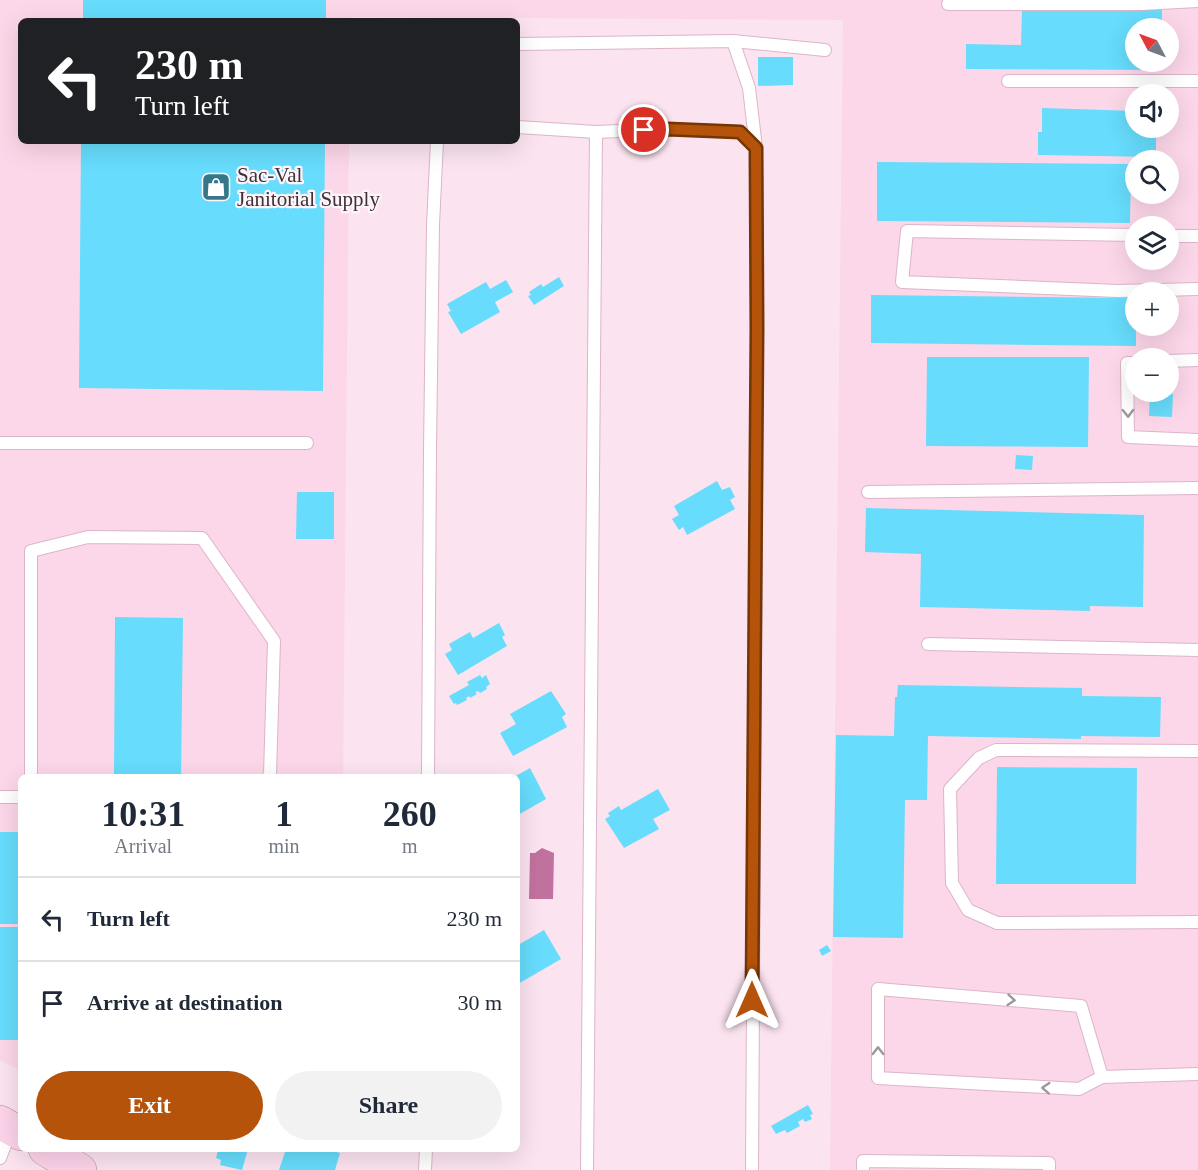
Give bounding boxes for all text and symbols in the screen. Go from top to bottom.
north arrow [1125,18,1179,72]
map controls [1125,18,1179,402]
icon: left [36,42,114,120]
text: 230 m [135,42,244,88]
button: sound [1125,84,1179,138]
text: Turn left [135,91,229,121]
pin [618,104,669,155]
icon: arrive [627,113,660,146]
button: search [1125,150,1179,204]
place label: Sac-Val Janitorial Supply [237,163,380,211]
shop icon: Sac-Val Janitorial Supply [200,171,232,203]
button: layers [1125,216,1179,270]
button: + [1125,282,1179,336]
button: − [1125,348,1179,402]
one-way arrow [1121,408,1134,417]
text: 10:31 [101,794,185,834]
text: 1 [275,794,293,834]
text: 260 [383,794,437,834]
text: Arrival [114,835,172,857]
text: min [268,835,300,857]
text: m [402,835,418,857]
icon: left [36,903,69,936]
text: Turn left [87,906,170,931]
text: 230 m [446,906,502,931]
position arrow [720,968,784,1032]
icon: arrive [36,987,69,1020]
text: Arrive at destination [87,990,283,1015]
text: 30 m [457,990,502,1015]
one-way arrow [1006,993,1015,1006]
one-way arrow [872,1047,884,1056]
button: Exit [36,1071,263,1140]
button: Share [275,1071,502,1140]
one-way arrow [1042,1081,1051,1094]

